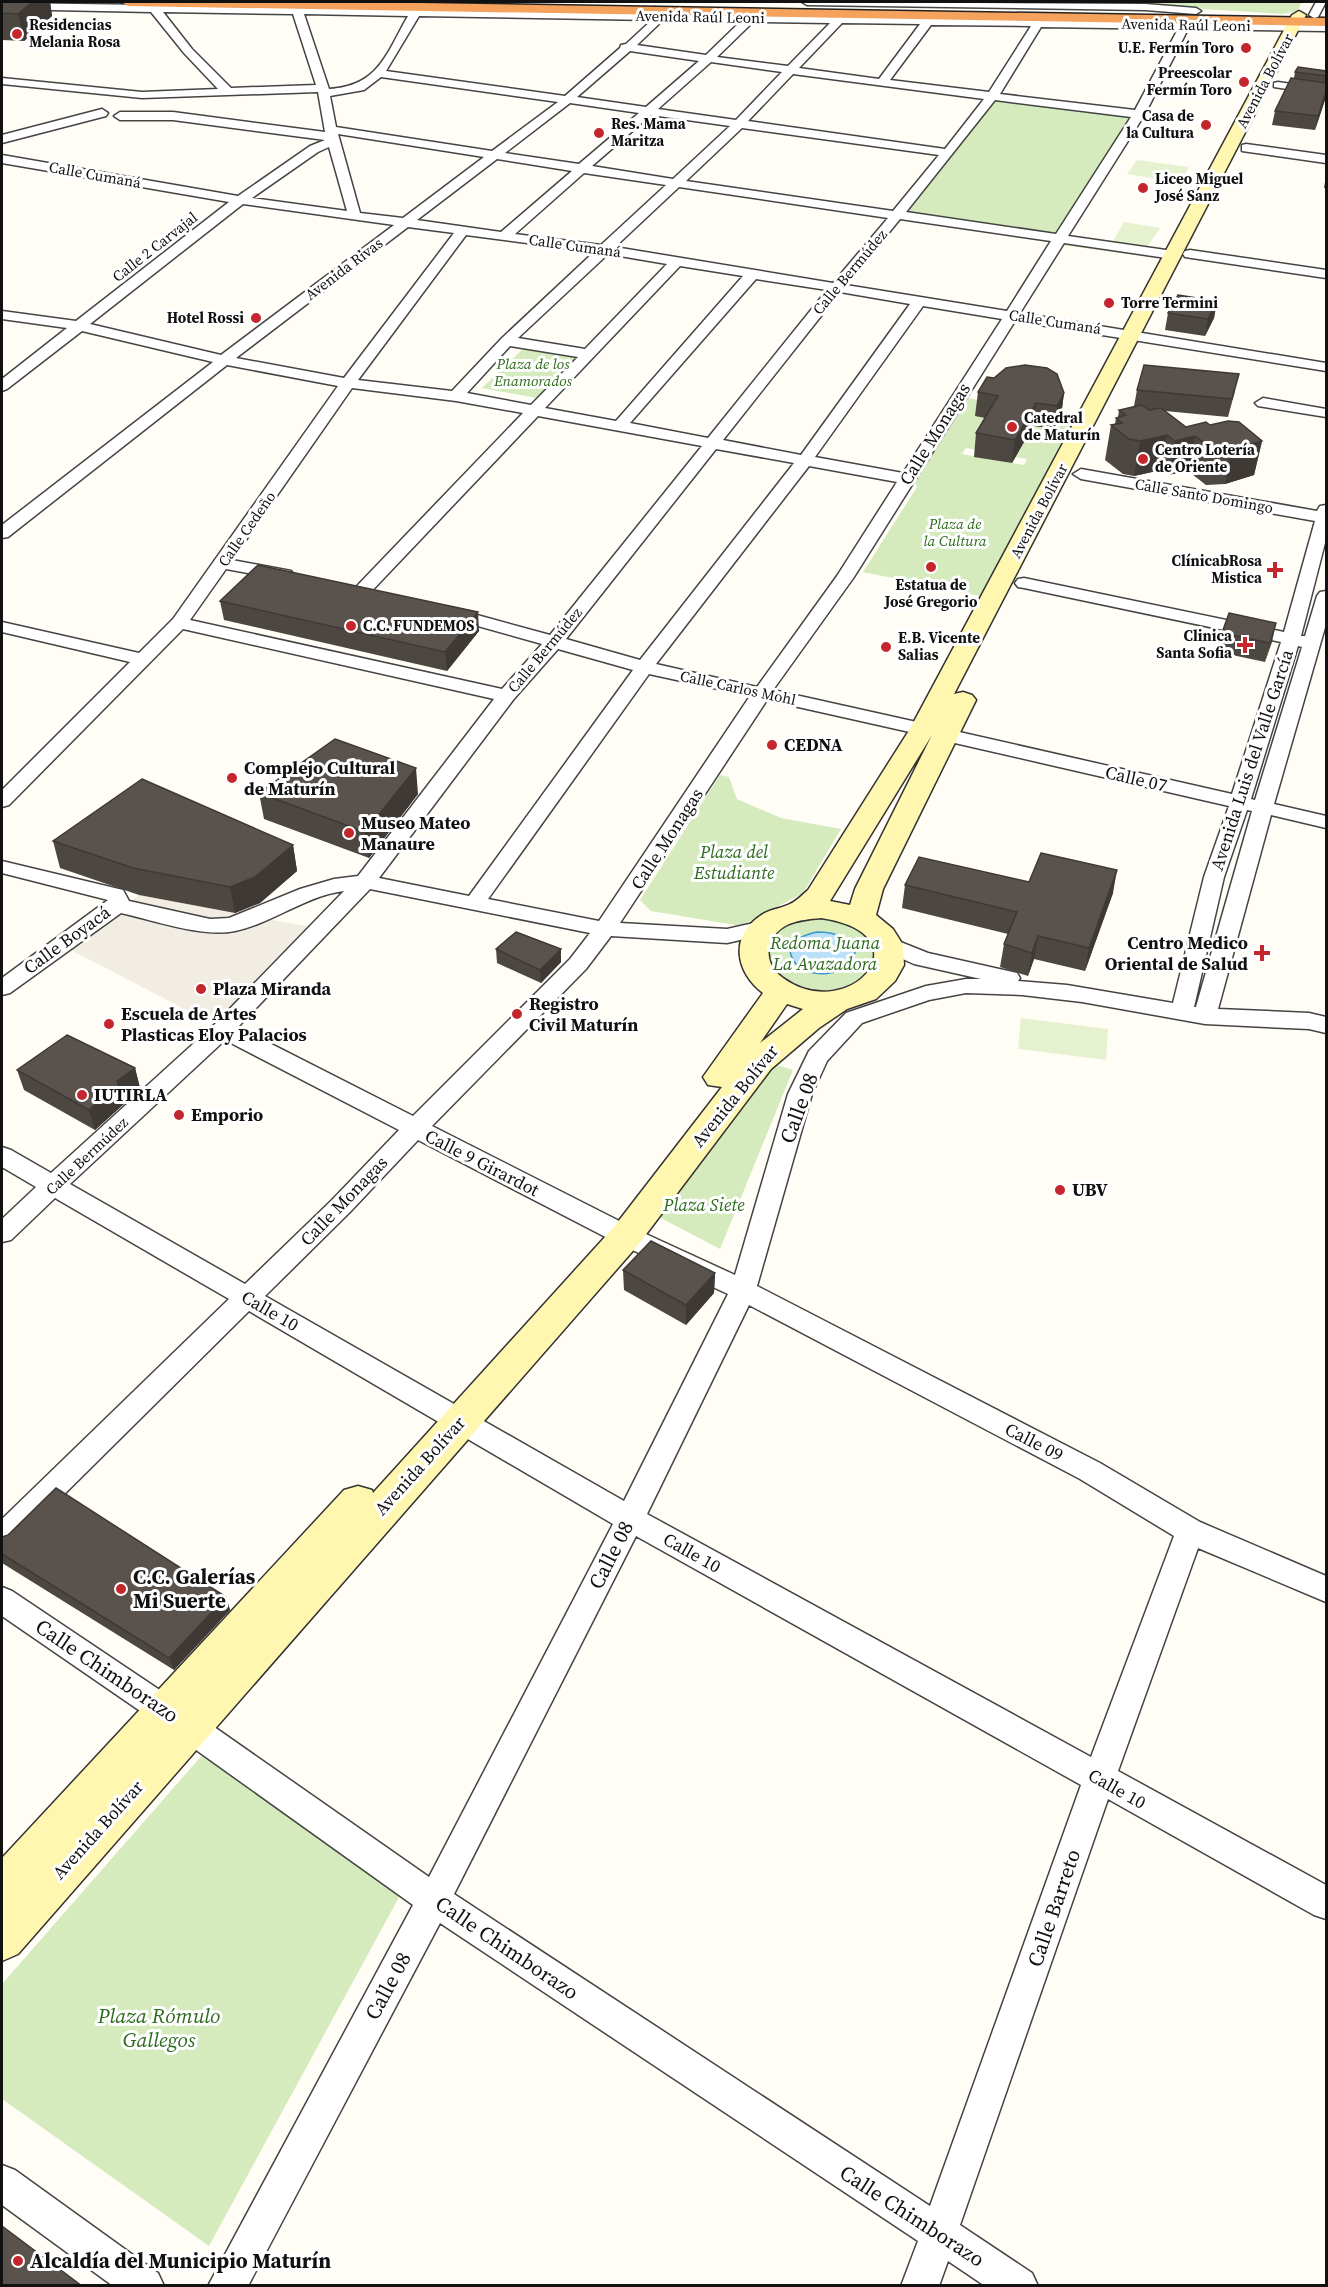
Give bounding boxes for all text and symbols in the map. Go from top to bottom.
street label: Avenida Raúl Leoni [635,5,765,28]
street label: Avenida Raúl Leoni [1121,13,1251,36]
place label: Residencias Melania Rosa [29,14,122,52]
marker: Residencias Melania Rosa [10,27,24,41]
street label: Avenida Bolívar [1231,29,1299,132]
place label: U.E. Fermín Toro [1118,37,1235,58]
marker: U.E. Fermín Toro [1239,41,1253,55]
place label: Preescolar Fermín Toro [1147,62,1233,100]
marker: Preescolar Fermín Toro [1237,75,1251,89]
place label: Casa de la Cultura [1126,105,1195,143]
place label: Res. Mama Maritza [611,113,687,151]
marker: Casa de la Cultura [1199,118,1213,132]
marker: Res. Mama Maritza [592,126,606,140]
street label: Calle Cumaná [47,156,143,193]
place label: Liceo Miguel José Sanz [1154,168,1243,206]
marker: Liceo Miguel José Sanz [1136,181,1150,195]
street label: Calle 2 Carvajal [108,206,202,287]
street label: Calle Bermúdez [808,224,892,319]
street label: Calle Cumaná [528,229,623,262]
street label: Avenida Rivas [300,232,387,305]
place label: Torre Termini [1121,292,1218,313]
marker: Torre Termini [1102,296,1116,310]
street label: Calle Cumaná [1007,304,1103,339]
place label: Hotel Rossi [167,307,244,328]
marker: Hotel Rossi [249,311,263,325]
park label: Plaza de los Enamorados [493,353,573,391]
street label: Calle Monagas [893,378,976,490]
place label: Catedral de Maturín [1024,407,1100,445]
marker: Catedral de Maturín [1005,420,1019,434]
place label: Centro Lotería de Oriente [1155,439,1256,477]
marker: Centro Lotería de Oriente [1136,452,1150,466]
street label: Avenida Bolívar [1005,459,1073,562]
street label: Calle Santo Domingo [1133,473,1275,518]
street label: Calle Cedeño [213,487,280,571]
park label: Plaza de la Cultura [923,513,987,551]
place label: ClínicabRosa Mistica [1172,550,1263,588]
marker: Estatua de José Gregorio [924,560,938,574]
marker: ClínicabRosa Mistica [1266,561,1284,579]
place label: Estatua de José Gregorio [883,574,978,612]
street label: Calle Bermúdez [503,602,587,697]
place label: C.C. FUNDEMOS [363,615,474,636]
marker: C.C. FUNDEMOS [344,619,358,633]
place label: Clinica Santa Sofia [1156,625,1233,663]
place label: E.B. Vicente Salias [898,627,980,665]
marker: Clinica Santa Sofia [1236,636,1254,654]
marker: E.B. Vicente Salias [879,640,893,654]
street label: Avenida Luis del Valle García [1204,645,1299,873]
street label: Calle Carlos Mohl [678,665,798,710]
place label: CEDNA [784,732,843,757]
marker: CEDNA [765,738,779,752]
place label: Complejo Cultural de Maturín [244,755,395,801]
street label: Calle 07 [1103,759,1169,798]
marker: Complejo Cultural de Maturín [225,771,239,785]
street label: Calle Monagas [624,783,709,894]
place label: Museo Mateo Manaure [361,810,470,856]
marker: Museo Mateo Manaure [342,826,356,840]
park label: Plaza del Estudiante [693,839,775,885]
street label: Calle Boyacá [18,899,116,980]
park label: Redoma Juana La Avazadora [769,930,881,976]
place label: Centro Medico Oriental de Salud [1105,930,1248,976]
marker: Centro Medico Oriental de Salud [1253,944,1271,962]
place label: Plaza Miranda [213,976,332,1001]
marker: Plaza Miranda [194,982,208,996]
place label: Registro Civil Maturín [529,991,638,1037]
place label: Escuela de Artes Plasticas Eloy Palacios [121,1001,307,1047]
marker: Registro Civil Maturín [510,1007,524,1021]
marker: Escuela de Artes Plasticas Eloy Palacios [102,1017,116,1031]
street label: Avenida Bolívar [685,1039,784,1152]
street label: Calle 08 [772,1069,825,1147]
place label: IUTIRLA [94,1082,167,1107]
marker: IUTIRLA [75,1088,89,1102]
place label: Emporio [191,1102,263,1127]
marker: Emporio [172,1108,186,1122]
street label: Calle Bermúdez [41,1112,133,1199]
street label: Calle 9 Girardot [421,1123,544,1202]
street label: Calle Monagas [294,1150,393,1251]
place label: UBV [1072,1177,1108,1202]
marker: UBV [1053,1183,1067,1197]
park label: Plaza Siete [662,1192,745,1217]
street label: Calle 10 [237,1284,304,1337]
street label: Avenida Bolívar [368,1410,471,1521]
street label: Calle 09 [1001,1416,1068,1467]
street label: Calle 08 [581,1516,640,1594]
street label: Calle 10 [659,1526,726,1579]
place label: C.C. Galerías Mi Suerte [133,1562,256,1615]
marker: C.C. Galerías Mi Suerte [114,1582,128,1596]
street label: Calle Chimborazo [30,1612,185,1729]
street label: Calle 10 [1084,1762,1151,1815]
street label: Avenida Bolívar [46,1774,149,1885]
street label: Calle Barreto [1020,1845,1087,1970]
street label: Calle Chimborazo [430,1889,585,2006]
street label: Calle 08 [358,1947,418,2025]
park label: Plaza Rómulo Gallegos [97,2001,220,2054]
street label: Calle Chimborazo [834,2158,990,2273]
place label: Alcaldía del Municipio Maturín [30,2246,331,2275]
marker: Alcaldía del Municipio Maturín [11,2254,25,2268]

